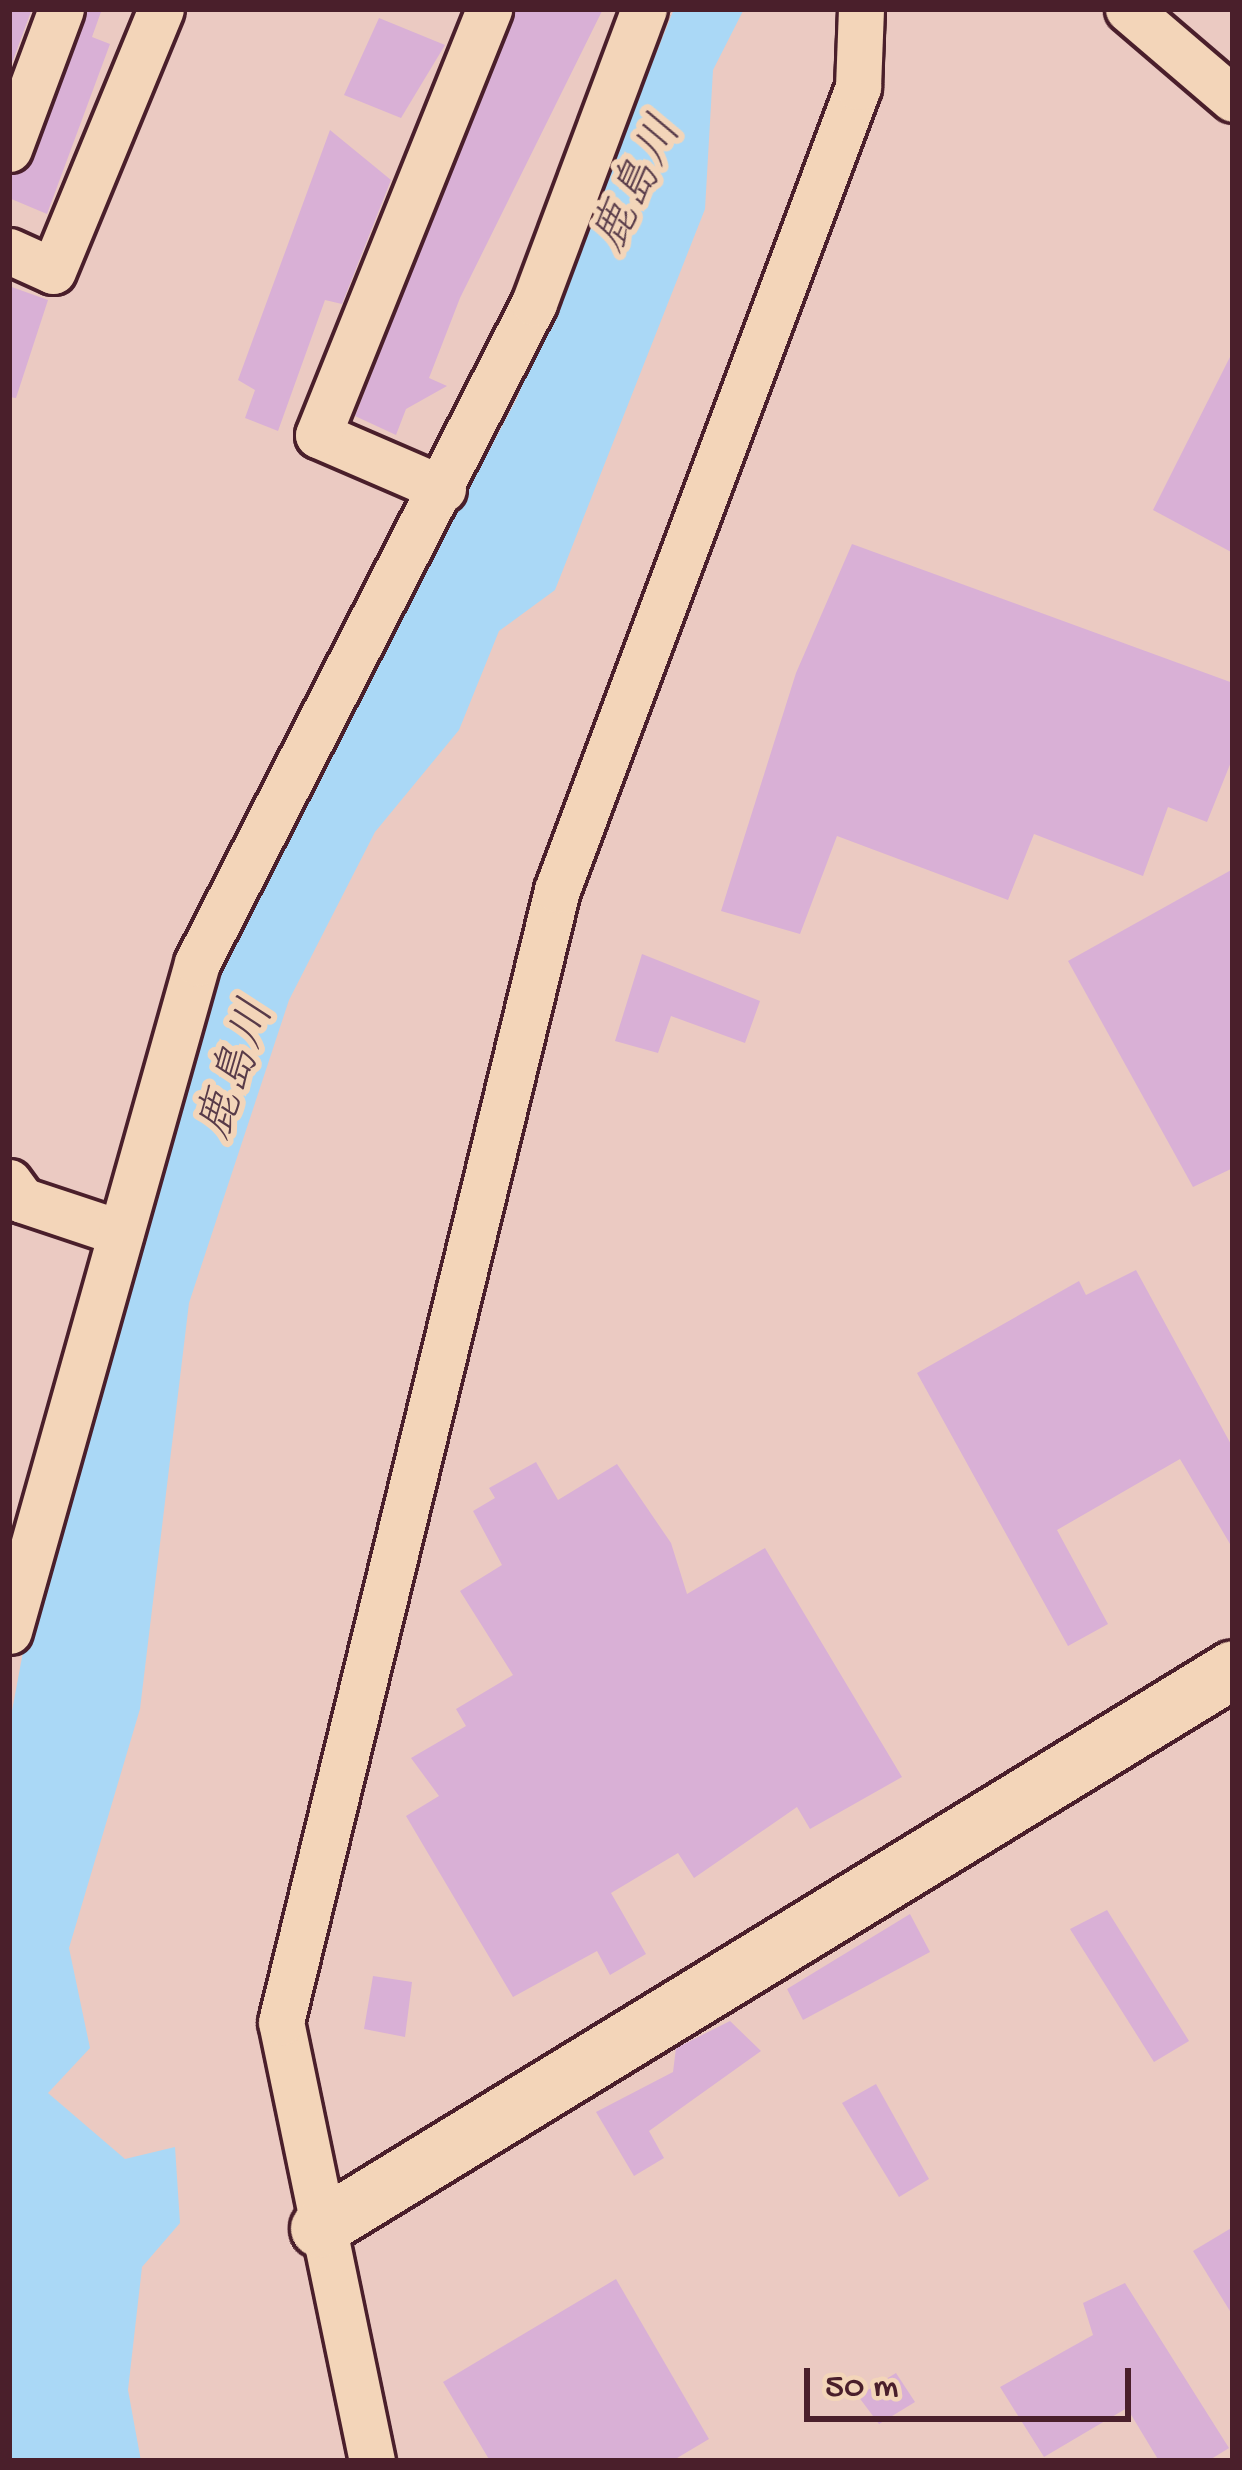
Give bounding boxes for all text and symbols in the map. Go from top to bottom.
water label: 鹿島川 [584,109,698,263]
water label: 鹿島川 [189,994,291,1148]
scale bar [810,2344,1137,2418]
text: 50 m [825,2367,898,2410]

